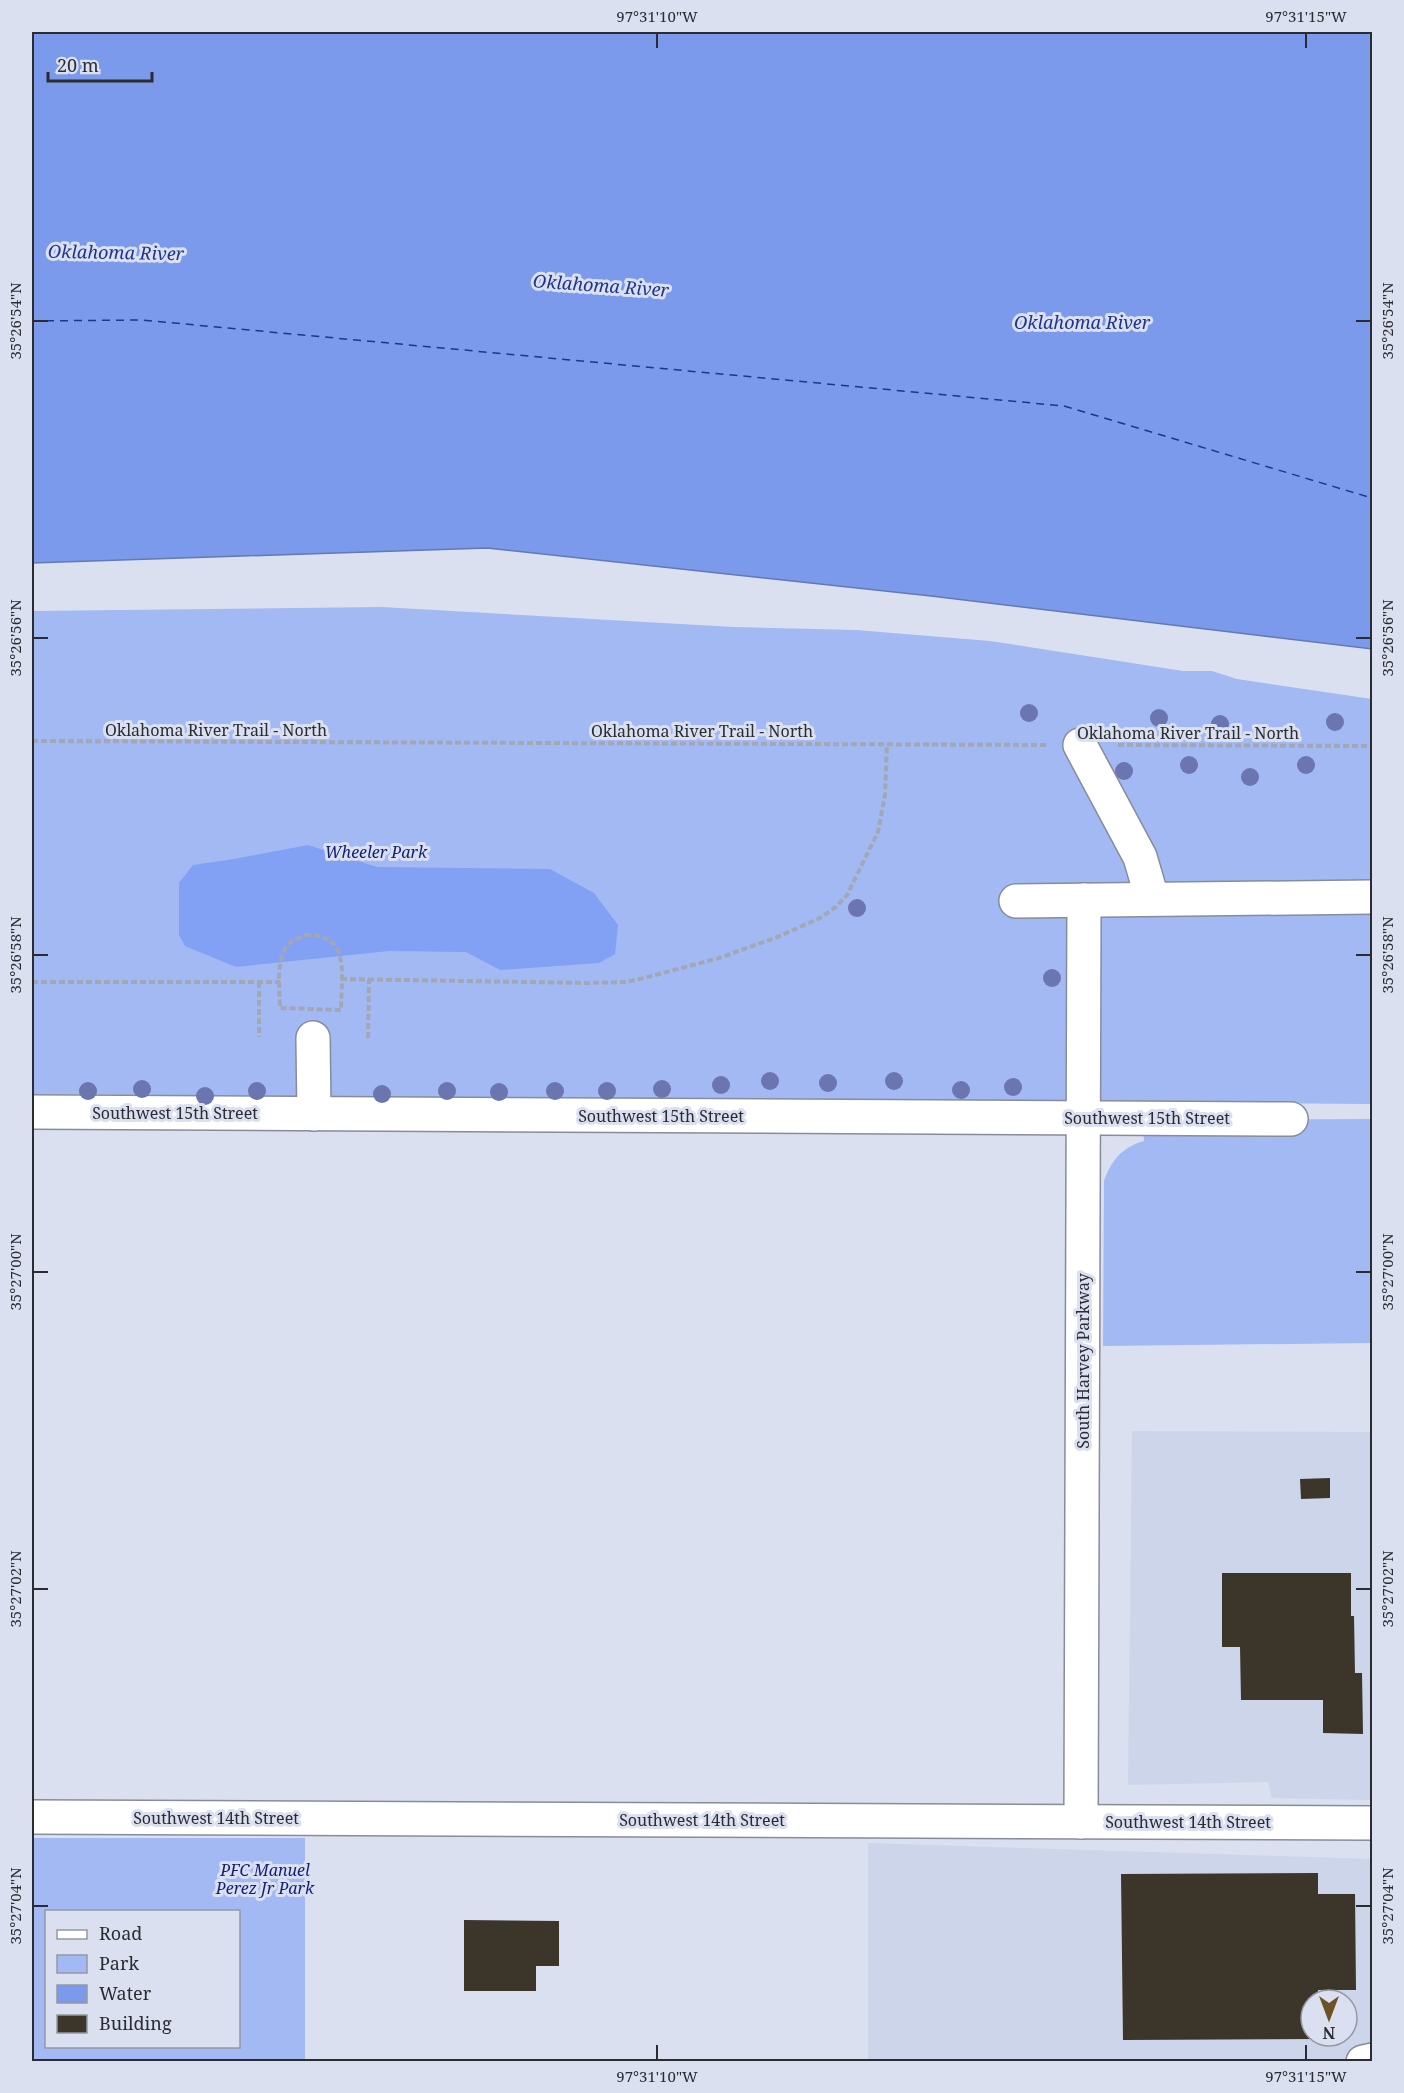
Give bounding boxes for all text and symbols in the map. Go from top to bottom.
text: 97°31'10"W [616,6,698,26]
text: 97°31'15"W [1265,6,1347,26]
scale bar [48,45,152,83]
text: 20 m [57,53,99,77]
water label: Oklahoma River [48,239,185,265]
water label: Oklahoma River [532,268,670,302]
text: 35°26'54"N [5,282,25,360]
text: 35°26'54"N [1377,282,1397,360]
water label: Oklahoma River [1014,310,1151,334]
text: 35°26'56"N [5,599,25,677]
text: 35°26'56"N [1377,599,1397,677]
street label: Oklahoma River Trail - North [105,719,327,741]
street label: Oklahoma River Trail - North [591,720,813,742]
street label: Oklahoma River Trail - North [1077,722,1299,744]
park label: Wheeler Park [325,841,428,863]
text: 35°26'58"N [5,916,25,994]
text: 35°26'58"N [1377,916,1397,994]
street label: Southwest 15th Street [92,1102,258,1124]
street label: Southwest 15th Street [578,1105,744,1127]
street label: Southwest 15th Street [1064,1107,1230,1129]
text: 35°27'00"N [5,1233,25,1311]
text: 35°27'00"N [1377,1233,1397,1311]
street label: South Harvey Parkway [1072,1272,1094,1449]
text: 35°27'02"N [5,1550,25,1628]
text: 35°27'02"N [1377,1550,1397,1628]
street label: Southwest 14th Street [133,1807,299,1829]
street label: Southwest 14th Street [619,1809,785,1831]
street label: Southwest 14th Street [1105,1811,1271,1833]
park label: PFC Manuel Perez Jr Park [215,1859,315,1899]
text: 35°27'04"N [5,1867,25,1945]
text: 35°27'04"N [1377,1867,1397,1945]
legend [45,1910,240,2048]
text: Road [99,1921,142,1945]
text: Park [99,1951,139,1975]
text: Water [99,1981,152,2005]
north arrow [1299,1988,1359,2048]
text: Building [99,2011,172,2035]
text: N [1322,2022,1335,2044]
text: 97°31'10"W [616,2066,698,2086]
text: 97°31'15"W [1265,2066,1347,2086]

